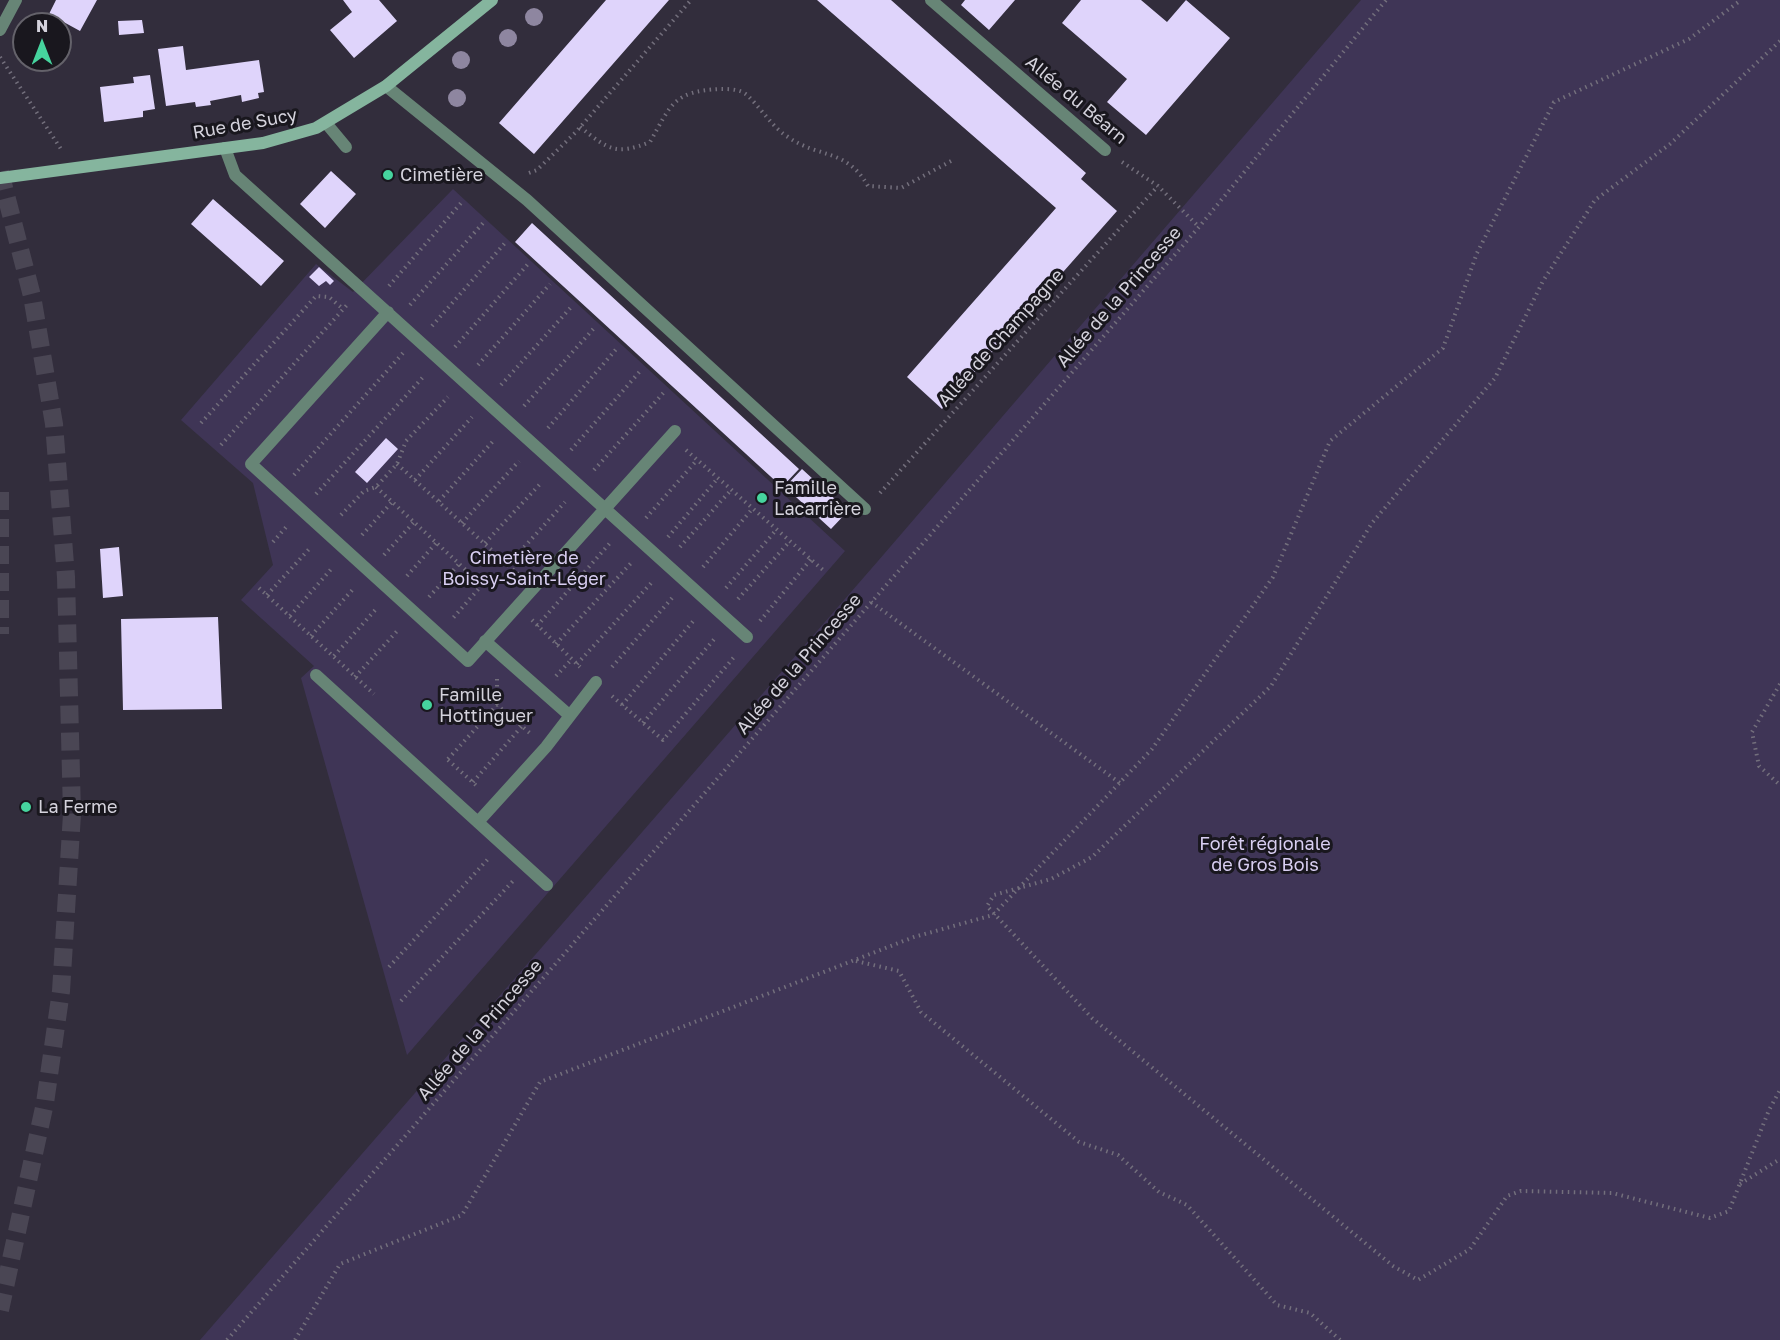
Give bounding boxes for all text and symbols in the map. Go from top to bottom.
north arrow [12,12,72,72]
text: N [36,16,48,36]
street label: Allée du Béarn [1021,51,1131,149]
street label: Rue de Sucy [191,104,299,144]
place label: Cimetière [400,164,483,186]
marker: Cimetière [381,168,395,182]
street label: Allée de la Princesse [1052,222,1186,372]
street label: Allée de Champagne [934,265,1068,411]
place label: Famille Lacarrière [774,477,861,520]
marker: Famille Lacarrière [755,491,769,505]
park label: Cimetière de Boissy-Saint-Léger [442,547,606,590]
street label: Allée de la Princesse [732,589,866,739]
place label: Famille Hottinguer [439,684,533,726]
marker: Famille Hottinguer [420,698,434,712]
place label: La Ferme [38,796,117,818]
marker: La Ferme [19,800,33,814]
park label: Forêt régionale de Gros Bois [1199,833,1331,876]
street label: Allée de la Princesse [413,955,547,1105]

